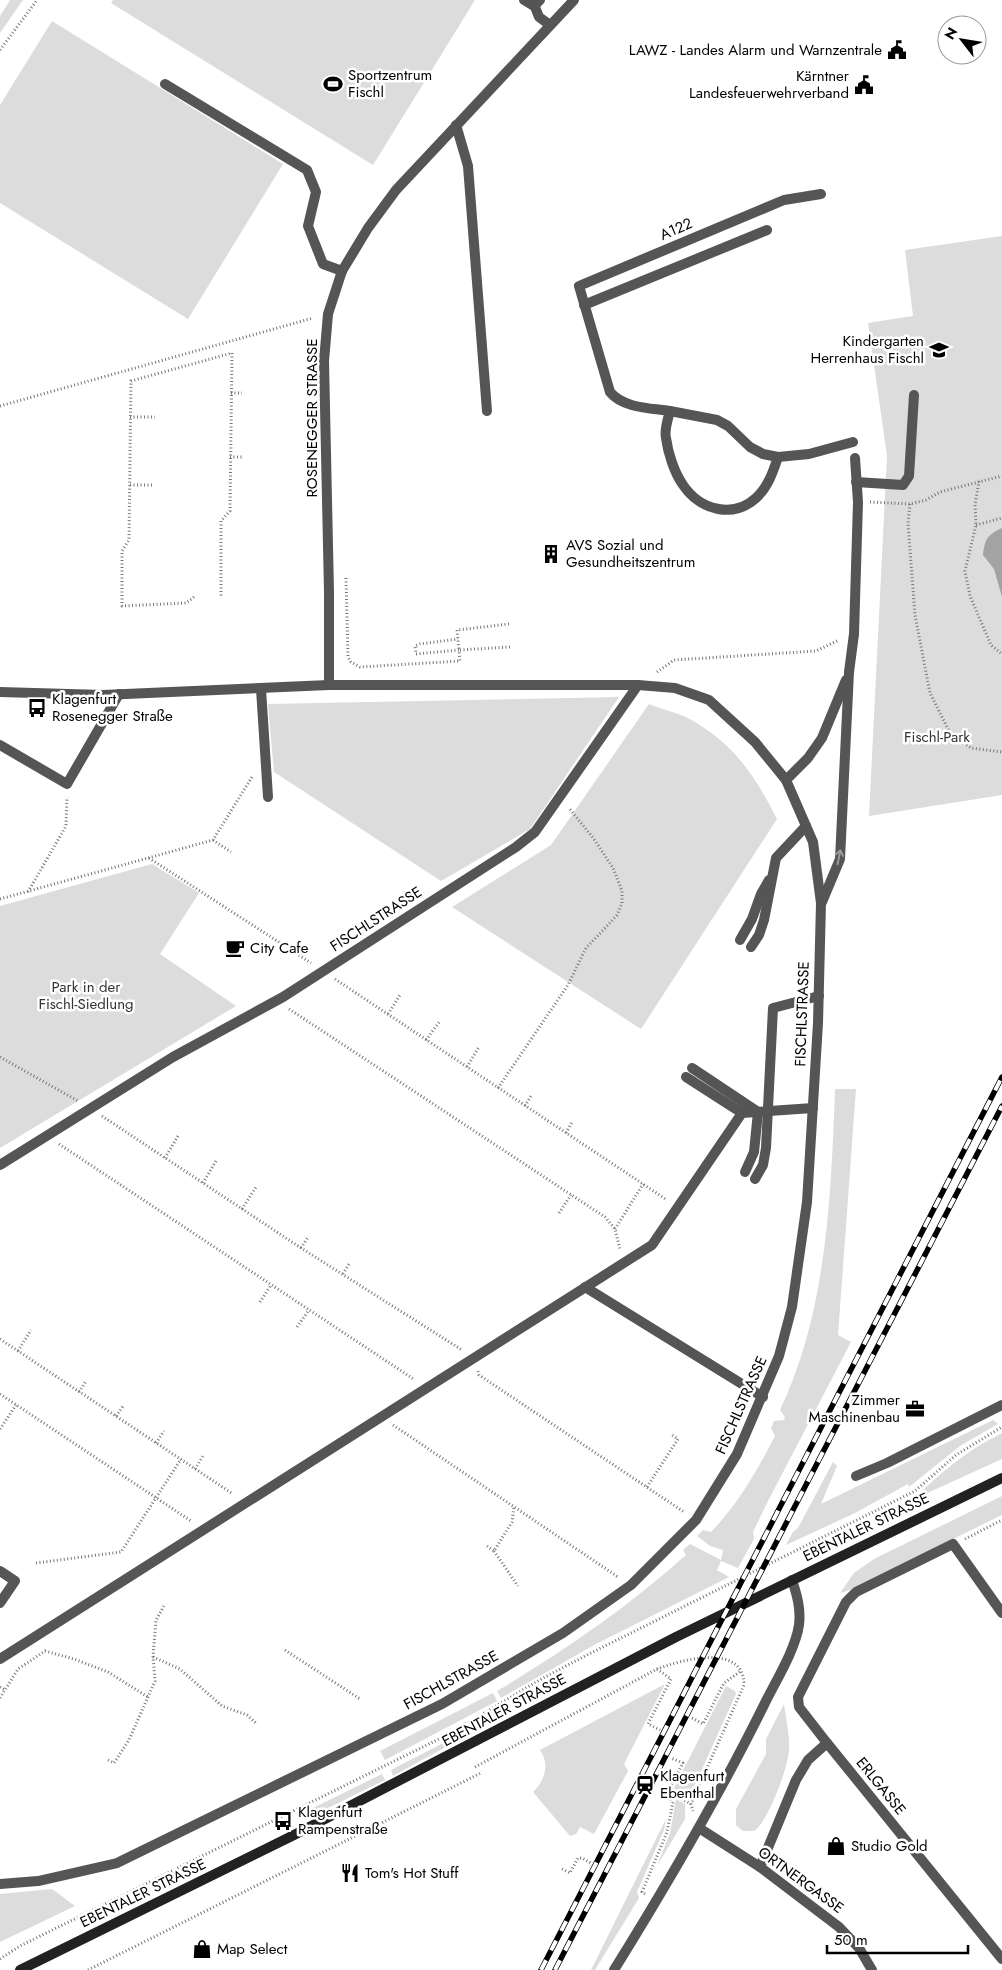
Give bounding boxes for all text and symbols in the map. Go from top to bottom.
north arrow [937,15,987,65]
text: N [939,23,962,43]
place label: LAWZ - Landes Alarm und Warnzentrale [629,39,882,61]
public building icon: LAWZ - Landes Alarm und Warnzentrale [886,39,908,61]
place label: Sportzentrum Fischl [348,64,432,103]
place label: Kärntner Landesfeuerwehrverband [689,65,850,104]
sports icon: Sportzentrum Fischl [322,73,344,95]
public building icon: Kärntner Landesfeuerwehrverband [853,74,875,96]
street label: A122 [656,212,696,246]
place label: Kindergarten Herrenhaus Fischl [810,330,924,369]
street label: ROSENEGGER STRASSE [301,338,323,498]
school or university icon: Kindergarten Herrenhaus Fischl [928,339,950,361]
place label: AVS Sozial und Gesundheitszentrum [566,534,695,573]
building icon: AVS Sozial und Gesundheitszentrum [540,543,562,565]
place label: Klagenfurt Rosenegger Straße [52,688,173,727]
bus stop icon: Klagenfurt Rosenegger Straße [26,697,48,719]
park label: Fischl-Park [904,726,970,748]
one-way arrow [834,850,844,866]
street label: FISCHLSTRASSE [326,881,426,957]
cafe icon: City Cafe [224,937,246,959]
place label: City Cafe [250,937,309,959]
street label: FISCHLSTRASSE [789,961,815,1067]
park label: Park in der Fischl-Siedlung [38,976,134,1015]
street label: FISCHLSTRASSE [710,1352,772,1458]
place label: Zimmer Maschinenbau [809,1389,901,1428]
office icon: Zimmer Maschinenbau [904,1398,926,1420]
street label: EBENTALER STRASSE [799,1487,933,1567]
street label: FISCHLSTRASSE [400,1645,502,1715]
street label: EBENTALER STRASSE [438,1668,570,1752]
street label: ERLGASSE [851,1752,911,1820]
place label: Klagenfurt Ebenthal [660,1765,725,1804]
station icon: Klagenfurt Ebenthal [634,1774,656,1796]
place label: Klagenfurt Rampenstraße [298,1801,388,1840]
bus stop icon: Klagenfurt Rampenstraße [272,1810,294,1832]
shop icon: Studio Gold [825,1835,847,1857]
place label: Studio Gold [851,1835,928,1857]
street label: ORTNERGASSE [754,1841,848,1919]
street label: EBENTALER STRASSE [76,1853,210,1933]
restaurant icon: Tom's Hot Stuff [339,1862,361,1884]
place label: Tom's Hot Stuff [365,1862,459,1884]
scale bar [827,1922,968,1954]
text: 50 m [834,1929,868,1951]
shop icon: Map Select [191,1938,213,1960]
place label: Map Select [217,1938,288,1960]

